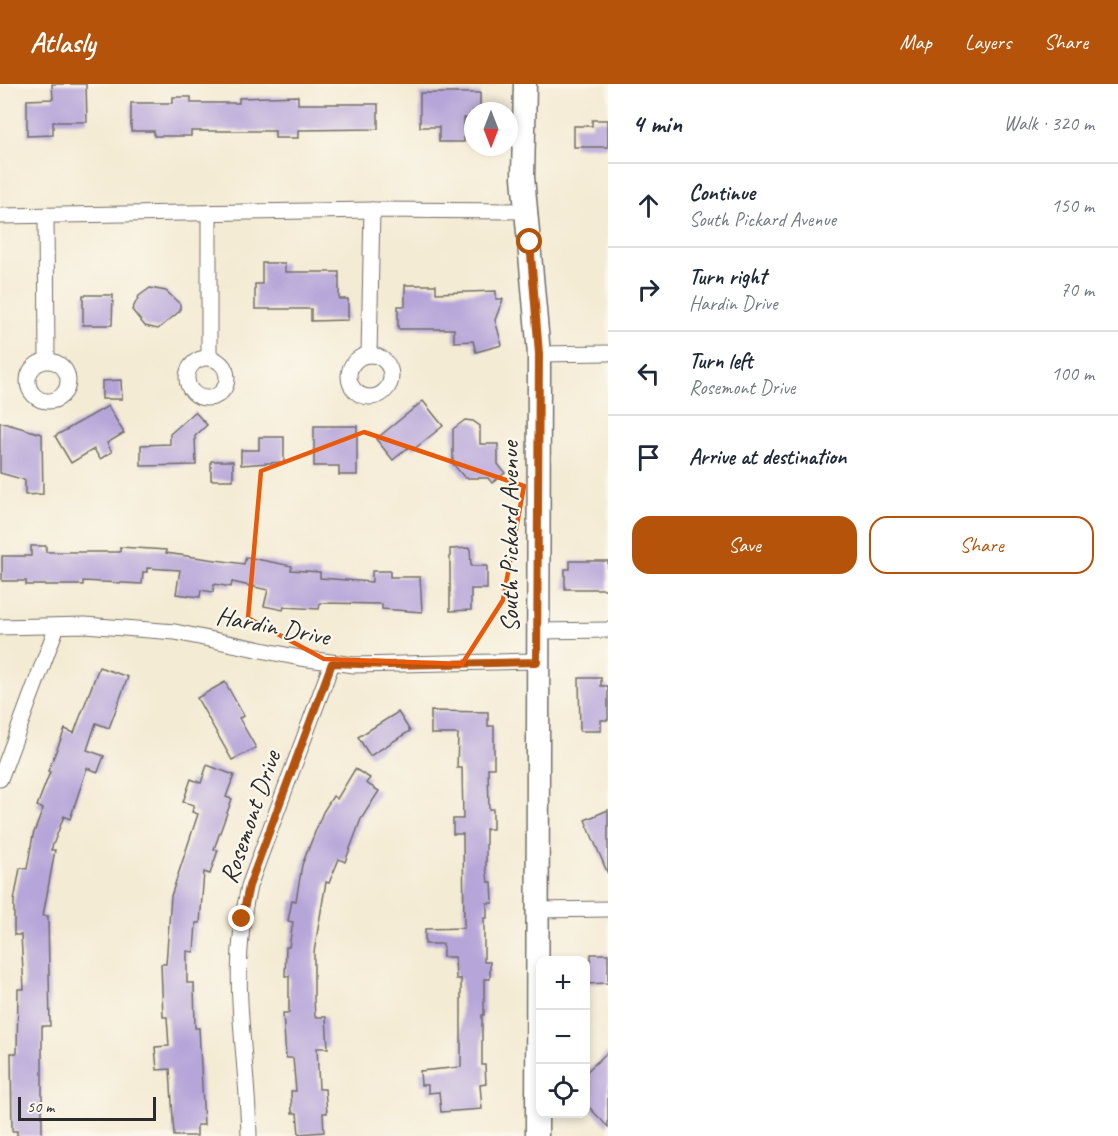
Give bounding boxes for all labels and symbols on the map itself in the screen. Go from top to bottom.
north arrow [464,102,518,156]
route start [516,228,542,254]
street label: South Pickard Avenue [493,439,526,633]
street label: Hardin Drive [213,599,335,654]
street label: Rosemont Drive [212,745,289,888]
route end [228,905,254,931]
scale bar [18,1094,156,1122]

